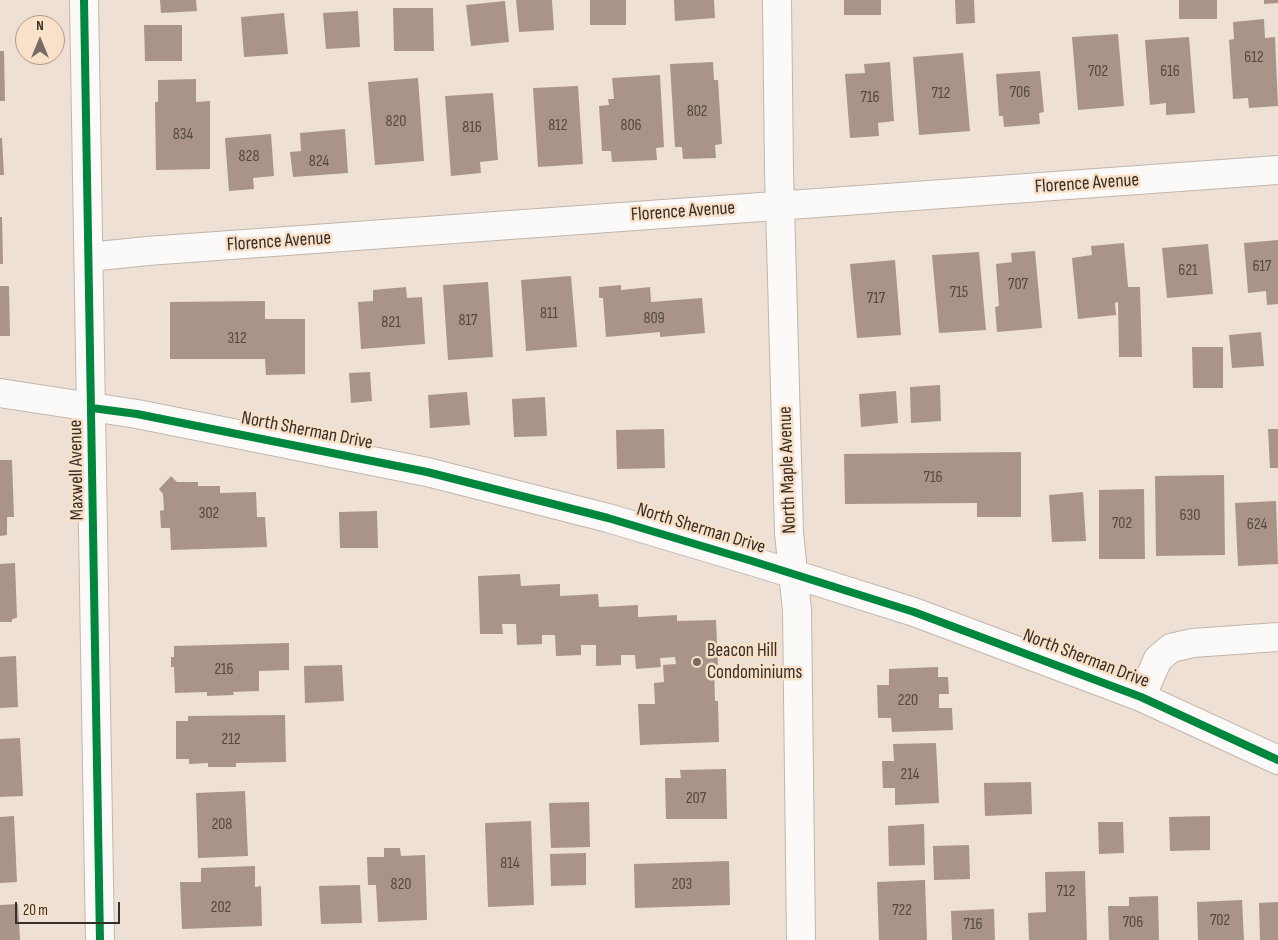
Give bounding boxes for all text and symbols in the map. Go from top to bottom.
north arrow [15,15,65,65]
text: N [36,17,44,34]
house number: 612 [1244,48,1264,68]
house number: 702 [1088,62,1108,82]
house number: 616 [1160,62,1180,82]
house number: 706 [1010,83,1030,103]
house number: 712 [932,84,950,104]
house number: 716 [860,88,880,108]
house number: 802 [687,102,707,122]
house number: 820 [386,112,406,132]
house number: 812 [548,116,568,136]
house number: 806 [620,116,642,136]
house number: 816 [462,118,482,138]
house number: 834 [173,125,193,145]
house number: 828 [239,147,259,167]
house number: 824 [309,152,329,172]
street label: Florence Avenue [1034,169,1140,199]
street label: Florence Avenue [630,197,736,227]
street label: Florence Avenue [226,227,332,257]
house number: 617 [1253,257,1271,277]
house number: 621 [1178,261,1198,281]
house number: 707 [1008,275,1028,295]
house number: 715 [950,283,968,303]
house number: 717 [867,289,885,309]
house number: 811 [540,304,558,324]
house number: 809 [643,309,665,329]
house number: 817 [459,311,477,331]
house number: 821 [381,313,401,333]
house number: 312 [227,329,247,349]
street label: North Maple Avenue [774,406,802,534]
street label: North Sherman Drive [239,407,375,455]
street label: Maxwell Avenue [65,420,89,520]
house number: 716 [923,468,943,488]
street label: North Sherman Drive [634,499,768,559]
house number: 302 [199,504,219,524]
house number: 630 [1180,506,1200,526]
house number: 702 [1112,514,1132,534]
house number: 624 [1247,515,1267,535]
street label: North Sherman Drive [1020,624,1152,694]
place label: Beacon Hill Condominiums [707,640,802,684]
marker: Beacon Hill Condominiums [691,656,703,668]
house number: 216 [214,660,234,680]
house number: 220 [898,691,918,711]
house number: 212 [221,730,241,750]
house number: 214 [901,765,919,785]
house number: 207 [686,789,706,809]
house number: 208 [212,815,232,835]
house number: 814 [500,854,520,874]
house number: 820 [391,875,411,895]
house number: 203 [672,875,692,895]
house number: 712 [1057,882,1075,902]
scale bar [18,892,122,924]
house number: 202 [211,898,231,918]
text: 20 m [23,901,48,920]
house number: 722 [892,901,912,921]
house number: 702 [1210,911,1230,931]
house number: 706 [1123,913,1143,933]
house number: 716 [963,915,983,935]

